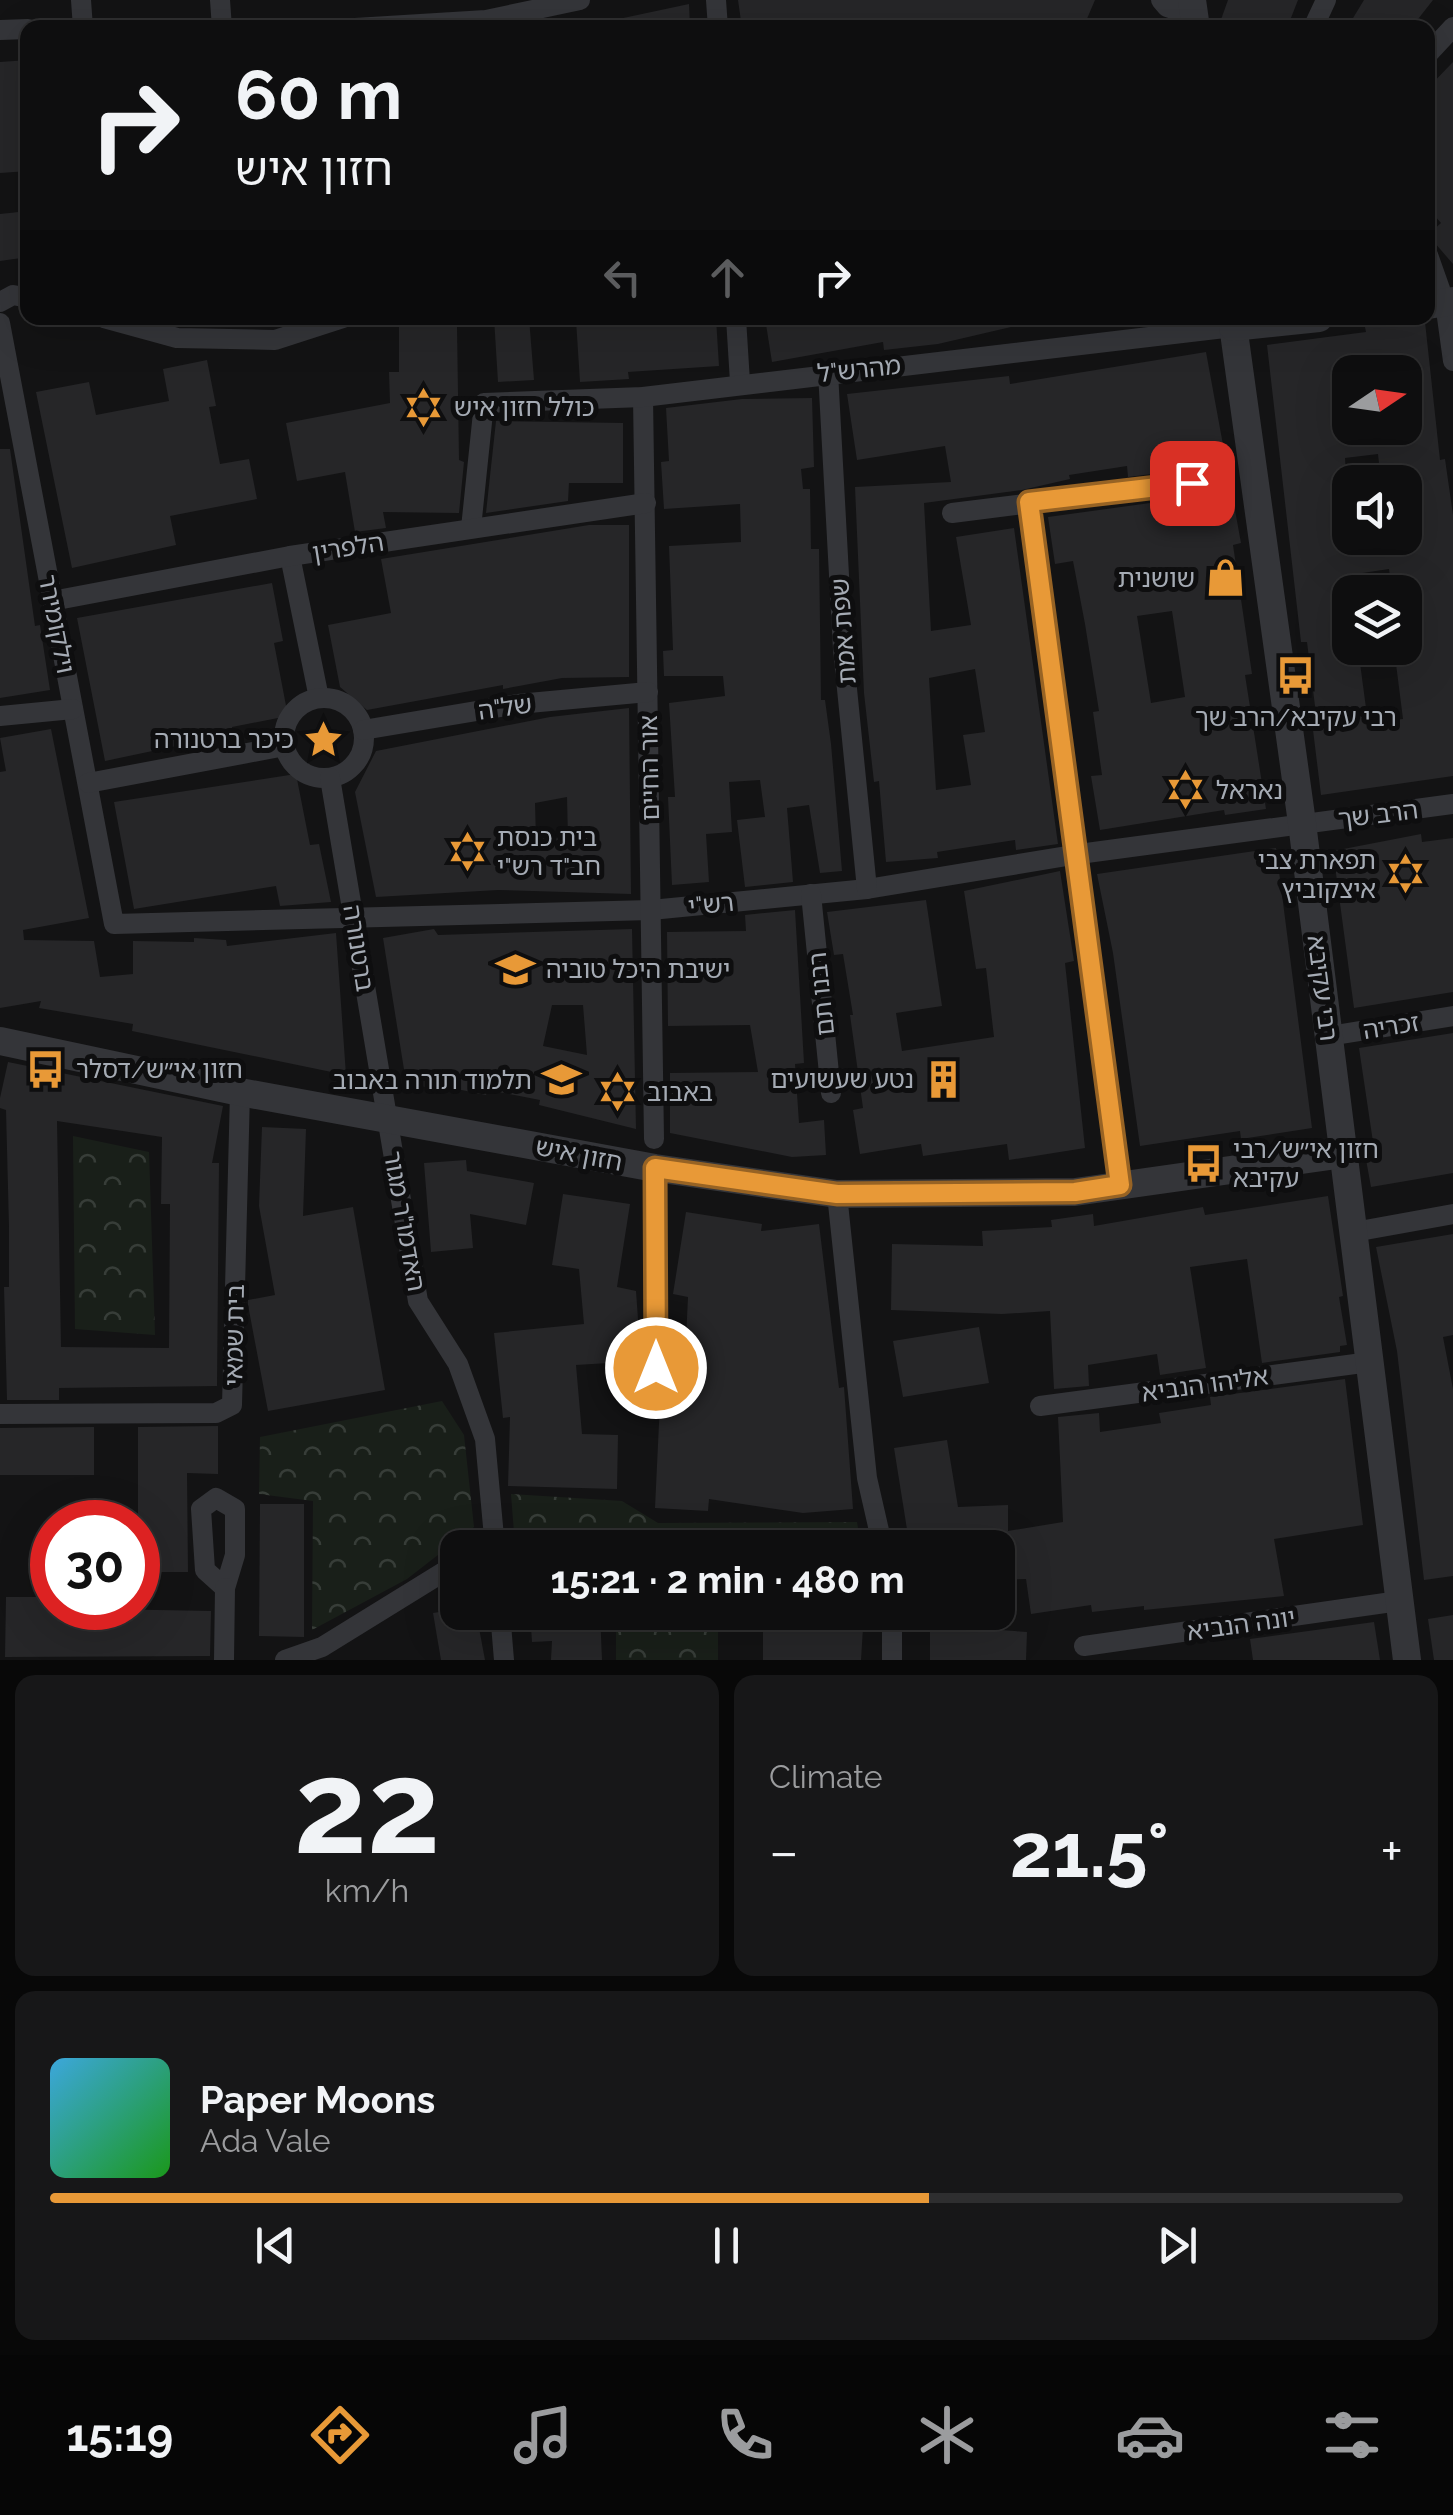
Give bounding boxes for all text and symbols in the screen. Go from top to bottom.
text: 60 m [235,53,402,135]
icon: right [70,60,200,190]
text: חזון איש [235,143,393,196]
icon: left [595,250,650,305]
icon: ahead [700,250,755,305]
icon: right [805,250,860,305]
street label: מהרש"ל [816,350,902,388]
north arrow [1332,355,1422,445]
map controls [1332,355,1422,665]
synagogue icon: כולל חזון איש [403,386,445,428]
place label: כולל חזון איש [454,392,595,422]
pin [1150,441,1235,526]
icon: arrive [1165,456,1220,511]
button: sound [1332,465,1422,555]
street label: הלפרין [310,527,386,567]
shop icon: שושנית [1204,557,1246,599]
place label: שושנית [1118,563,1195,593]
street label: וילקומירר [33,572,81,676]
button: layers [1332,575,1422,665]
street label: שפת אמת [824,577,862,685]
bus stop icon: רבי עקיבא/הרב שך [1275,655,1317,697]
street label: של"ה [476,688,534,726]
place label: רבי עקיבא/הרב שך [1195,702,1397,732]
street label: אור החיים [633,715,665,821]
place icon: כיכר ברטנורה [303,718,345,760]
place label: כיכר ברטנורה [154,724,294,754]
synagogue icon: נאראל [1165,769,1207,811]
place label: נאראל [1216,775,1283,805]
street label: הרב שך [1336,794,1420,834]
place label: בית כנסת חב"ד רש"י [497,822,601,881]
synagogue icon: בית כנסת חב"ד רש"י [446,830,488,872]
place label: תפארת צבי איצקוביץ [1258,845,1376,904]
synagogue icon: תפארת צבי איצקוביץ [1385,853,1427,895]
street label: רש"י [687,887,735,921]
street label: ברטנורה [337,902,381,994]
street label: רבי עקיבא [1302,933,1344,1043]
school or university icon: ישיבת היכל טוביה [495,948,537,990]
street label: רבנו תם [802,951,840,1037]
place label: ישיבת היכל טוביה [546,954,730,984]
street label: זכריה [1361,1007,1421,1045]
bus stop icon: חזון אי״ש/דסלר [25,1048,67,1090]
place label: חזון אי״ש/דסלר [76,1054,243,1084]
building icon: נטע שעשועים [923,1058,965,1100]
school or university icon: תלמוד תורה באבוב [541,1059,583,1101]
place label: נטע שעשועים [770,1064,914,1094]
place label: תלמוד תורה באבוב [332,1065,532,1095]
synagogue icon: באבוב [596,1071,638,1113]
place label: באבוב [647,1077,713,1107]
street label: חזון איש [533,1131,625,1177]
place label: חזון אי״ש/רבי עקיבא [1233,1134,1379,1193]
bus stop icon: חזון אי״ש/רבי עקיבא [1182,1142,1224,1184]
street label: האדמו"ר מגור [378,1149,432,1293]
street label: בית שמאי [218,1284,250,1386]
position arrow [604,1316,708,1420]
street label: אליהו הנביא [1140,1360,1270,1408]
speed limit sign: 30 [30,1500,160,1630]
text: 15:21 · 2 min · 480 m [550,1557,905,1602]
street label: יונה הנביא [1185,1602,1297,1646]
text: 22 [294,1731,440,1883]
text: Climate [769,1758,883,1795]
text: 21.5° [1010,1806,1169,1895]
text: − [769,1819,799,1884]
text: + [1380,1819,1403,1884]
text: km/h [325,1872,409,1909]
text: Paper Moons [200,2077,435,2122]
text: Ada Vale [200,2122,331,2159]
icon: previous [248,2218,303,2273]
icon: pause [699,2218,754,2273]
icon: next [1150,2218,1205,2273]
icon: directions [305,2400,375,2470]
icon: music [508,2400,578,2470]
icon: phone [710,2400,780,2470]
icon: climate [912,2400,982,2470]
icon: car [1115,2400,1185,2470]
icon: filters [1317,2400,1387,2470]
text: 15:19 [66,2409,173,2462]

